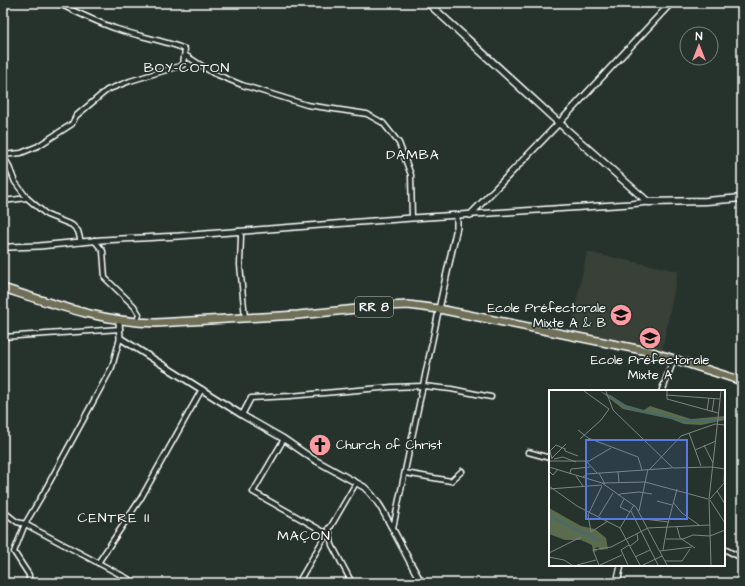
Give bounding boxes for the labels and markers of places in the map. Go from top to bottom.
place label: Ecole Préfectorale Mixte A & B [488,299,606,332]
school or university icon: Ecole Préfectorale Mixte A & B [608,302,634,328]
school or university icon: Ecole Préfectorale Mixte A [637,325,663,351]
place label: Ecole Préfectorale Mixte A [591,351,709,384]
church icon: Church of Christ [307,432,333,458]
place label: Church of Christ [336,436,443,454]

